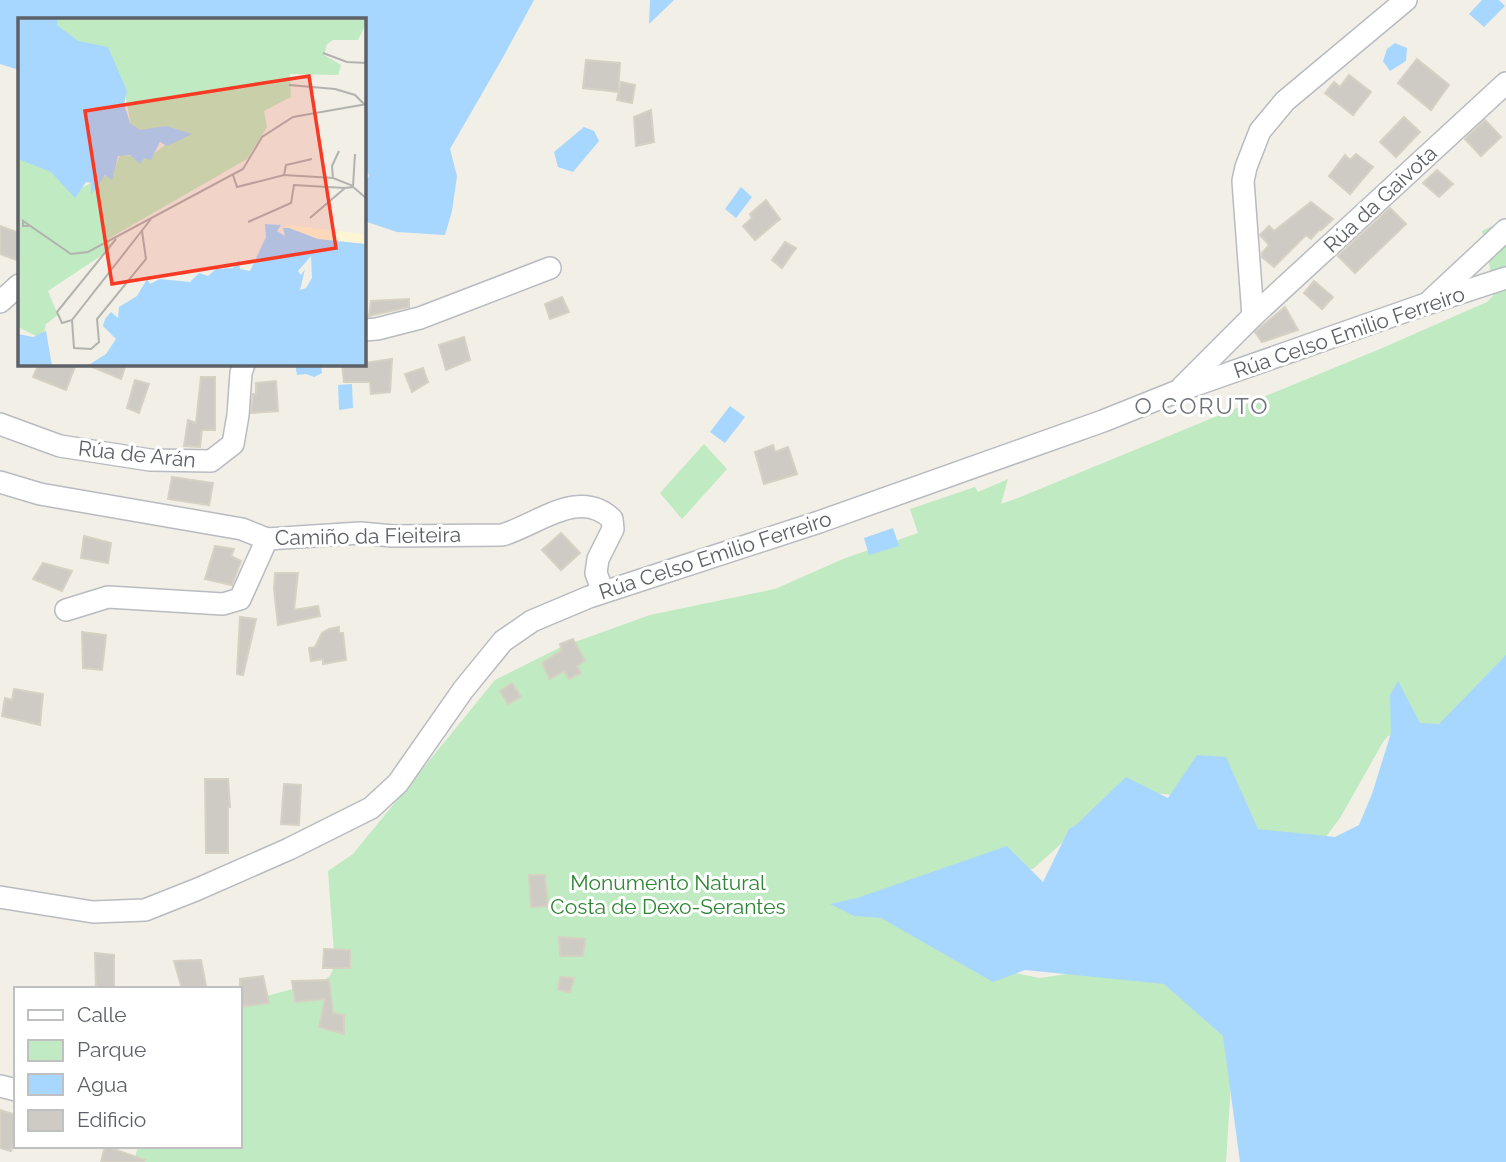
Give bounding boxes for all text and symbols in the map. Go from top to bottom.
inset map [18,18,366,366]
street label: Rúa da Gaivota [1318,140,1442,258]
street label: Rúa Celso Emilio Ferreiro [1230,281,1468,383]
district label: O CORUTO [1134,392,1270,419]
street label: Rúa de Arán [77,435,197,473]
street label: Rúa Celso Emilio Ferreiro [596,506,834,604]
street label: Camiño da Fieiteira [275,522,461,550]
park label: Monumento Natural Costa de Dexo-Serantes [550,870,786,919]
legend [14,987,242,1148]
text: Calle [77,1002,127,1027]
text: Parque [77,1037,146,1062]
text: Agua [77,1072,128,1097]
text: Edificio [77,1107,146,1132]

